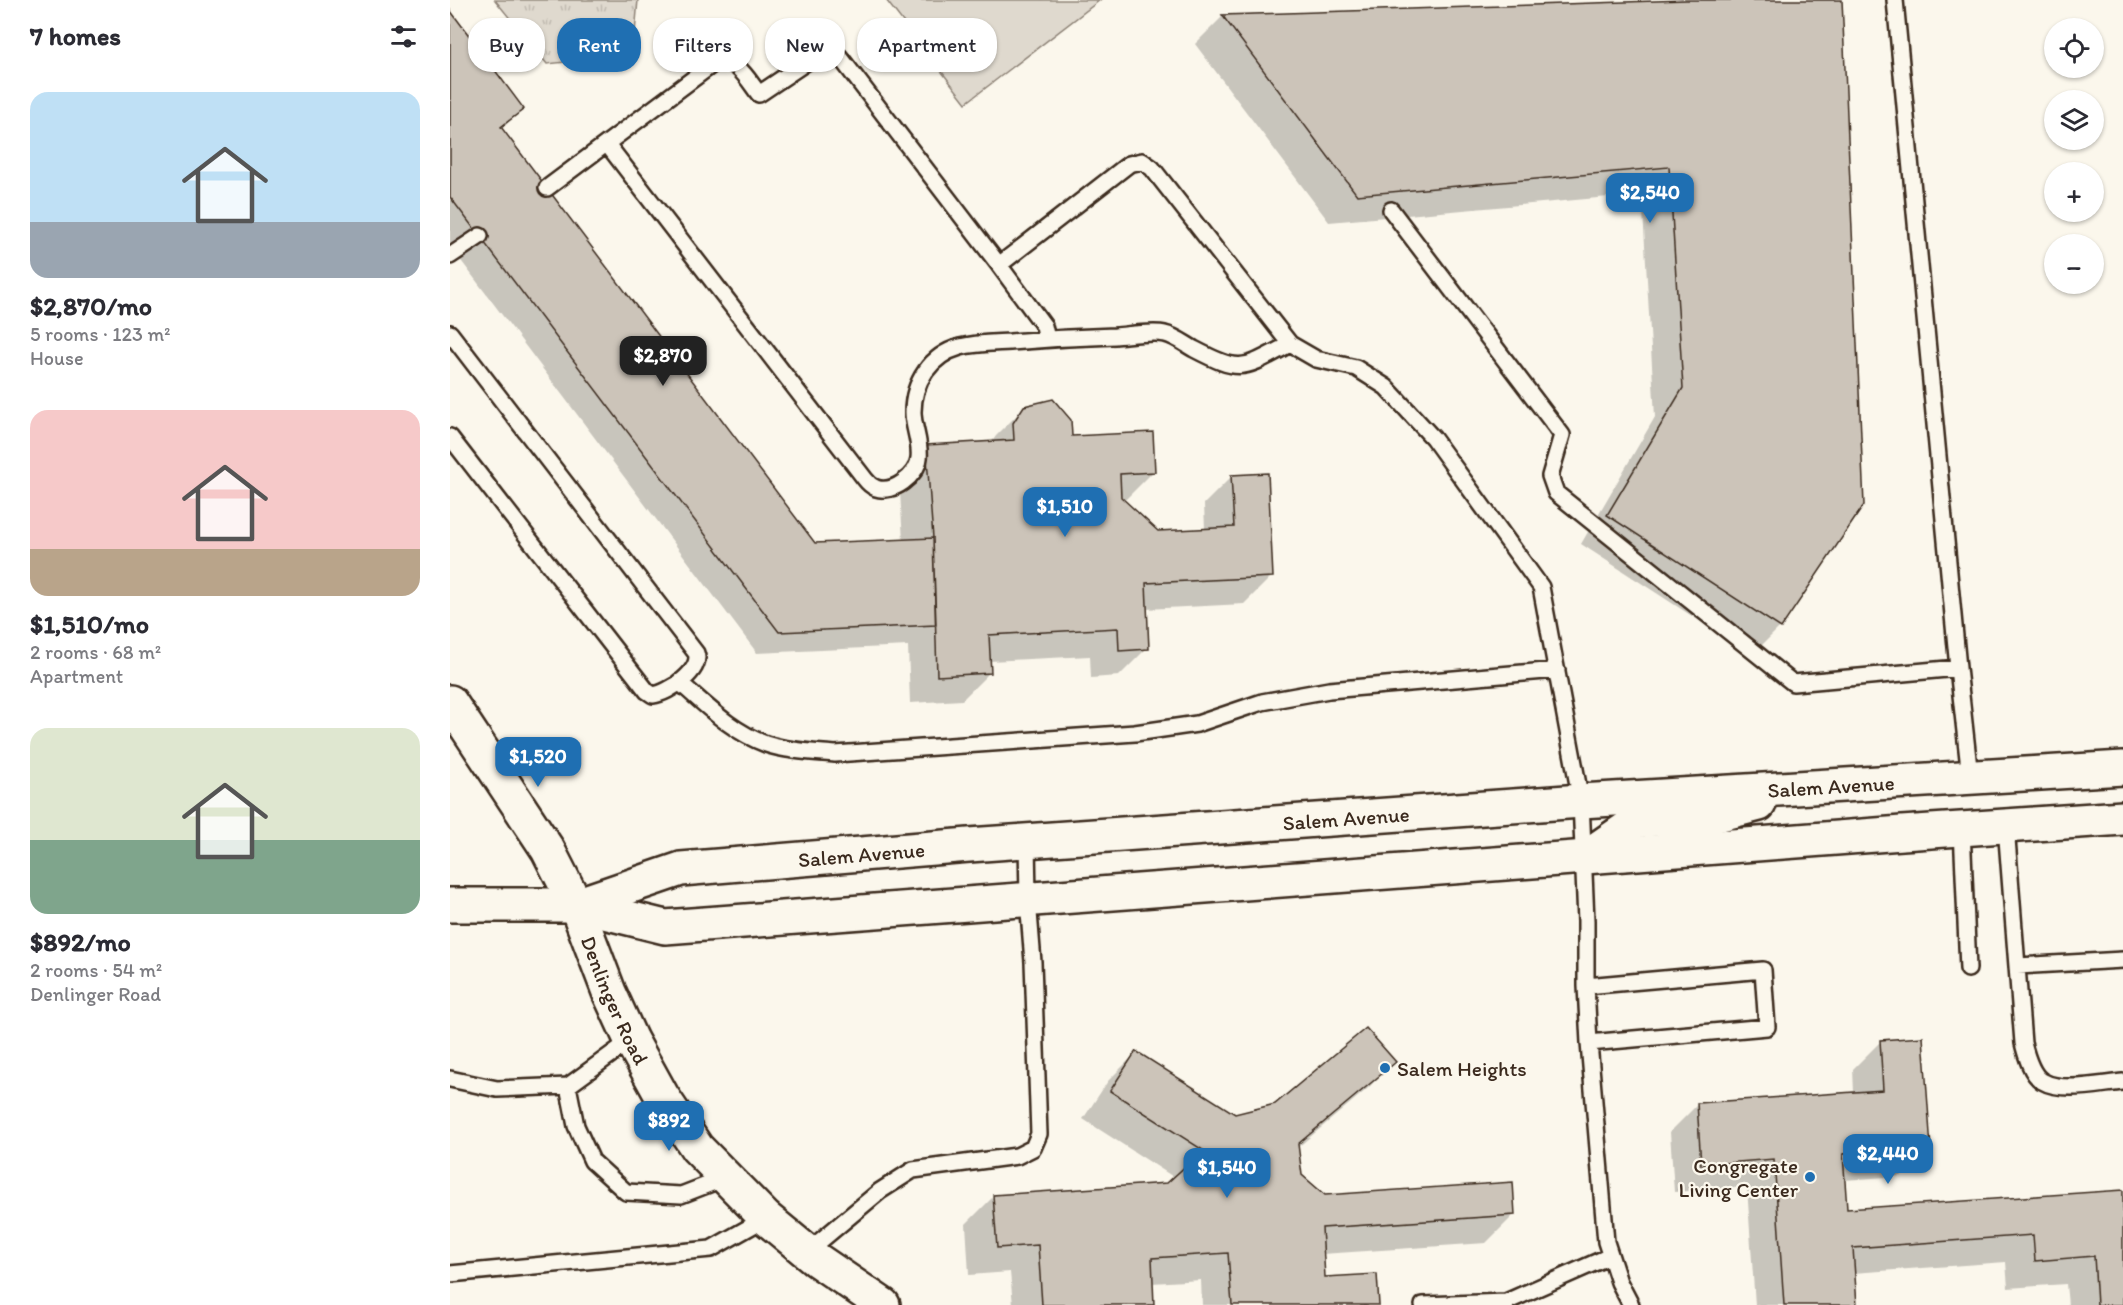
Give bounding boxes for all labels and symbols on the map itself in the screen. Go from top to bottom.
pin: $2,540 [1601,173,1699,224]
pin: $2,870 [614,336,712,387]
pin: $1,510 [1016,487,1114,538]
pin: $1,520 [489,737,587,788]
street label: Salem Avenue [1767,769,1895,802]
street label: Salem Avenue [1282,801,1410,835]
street label: Salem Avenue [797,836,926,872]
street label: Denlinger Road [576,932,655,1069]
place label: Salem Heights [1397,1056,1527,1081]
marker: Salem Heights [1378,1061,1392,1075]
pin: $892 [633,1101,705,1152]
pin: $2,440 [1839,1134,1937,1185]
pin: $1,540 [1178,1148,1276,1199]
place label: Congregate Living Center [1679,1153,1799,1202]
marker: Congregate Living Center [1803,1170,1817,1184]

